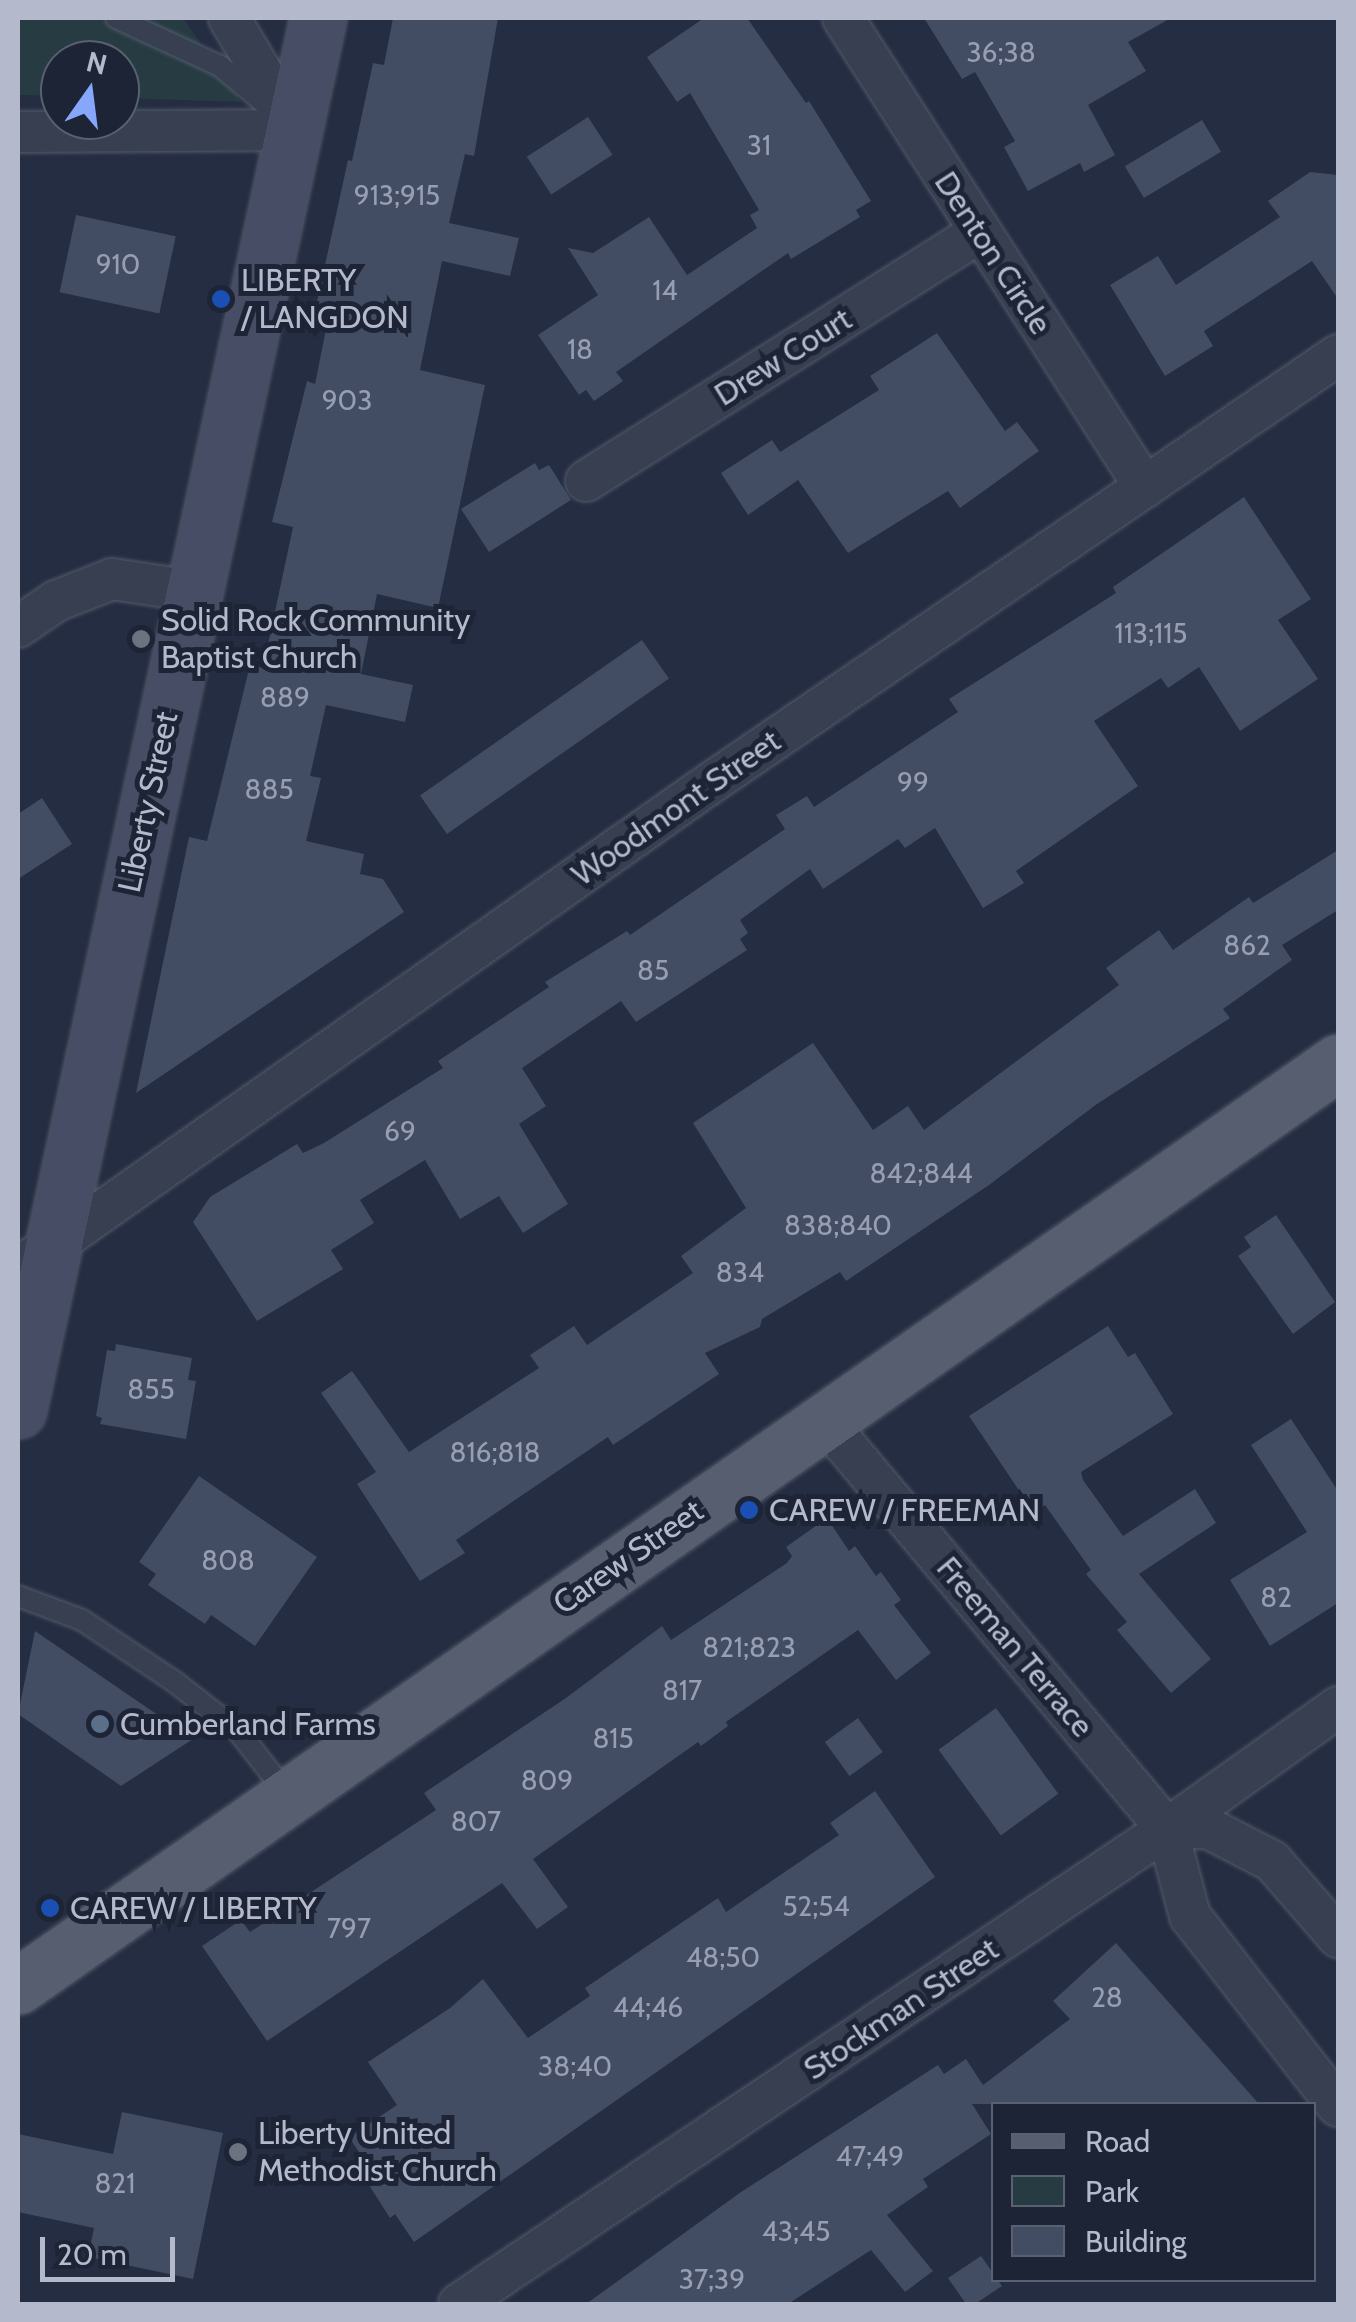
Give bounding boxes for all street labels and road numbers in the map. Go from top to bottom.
street label: Denton Circle [926,165,1060,341]
street label: Drew Court [708,300,858,414]
street label: Liberty Street [110,708,186,896]
street label: Woodmont Street [564,722,788,894]
street label: Carew Street [546,1491,710,1623]
street label: Freeman Terrace [929,1549,1101,1745]
street label: Stockman Street [797,1930,1005,2088]

